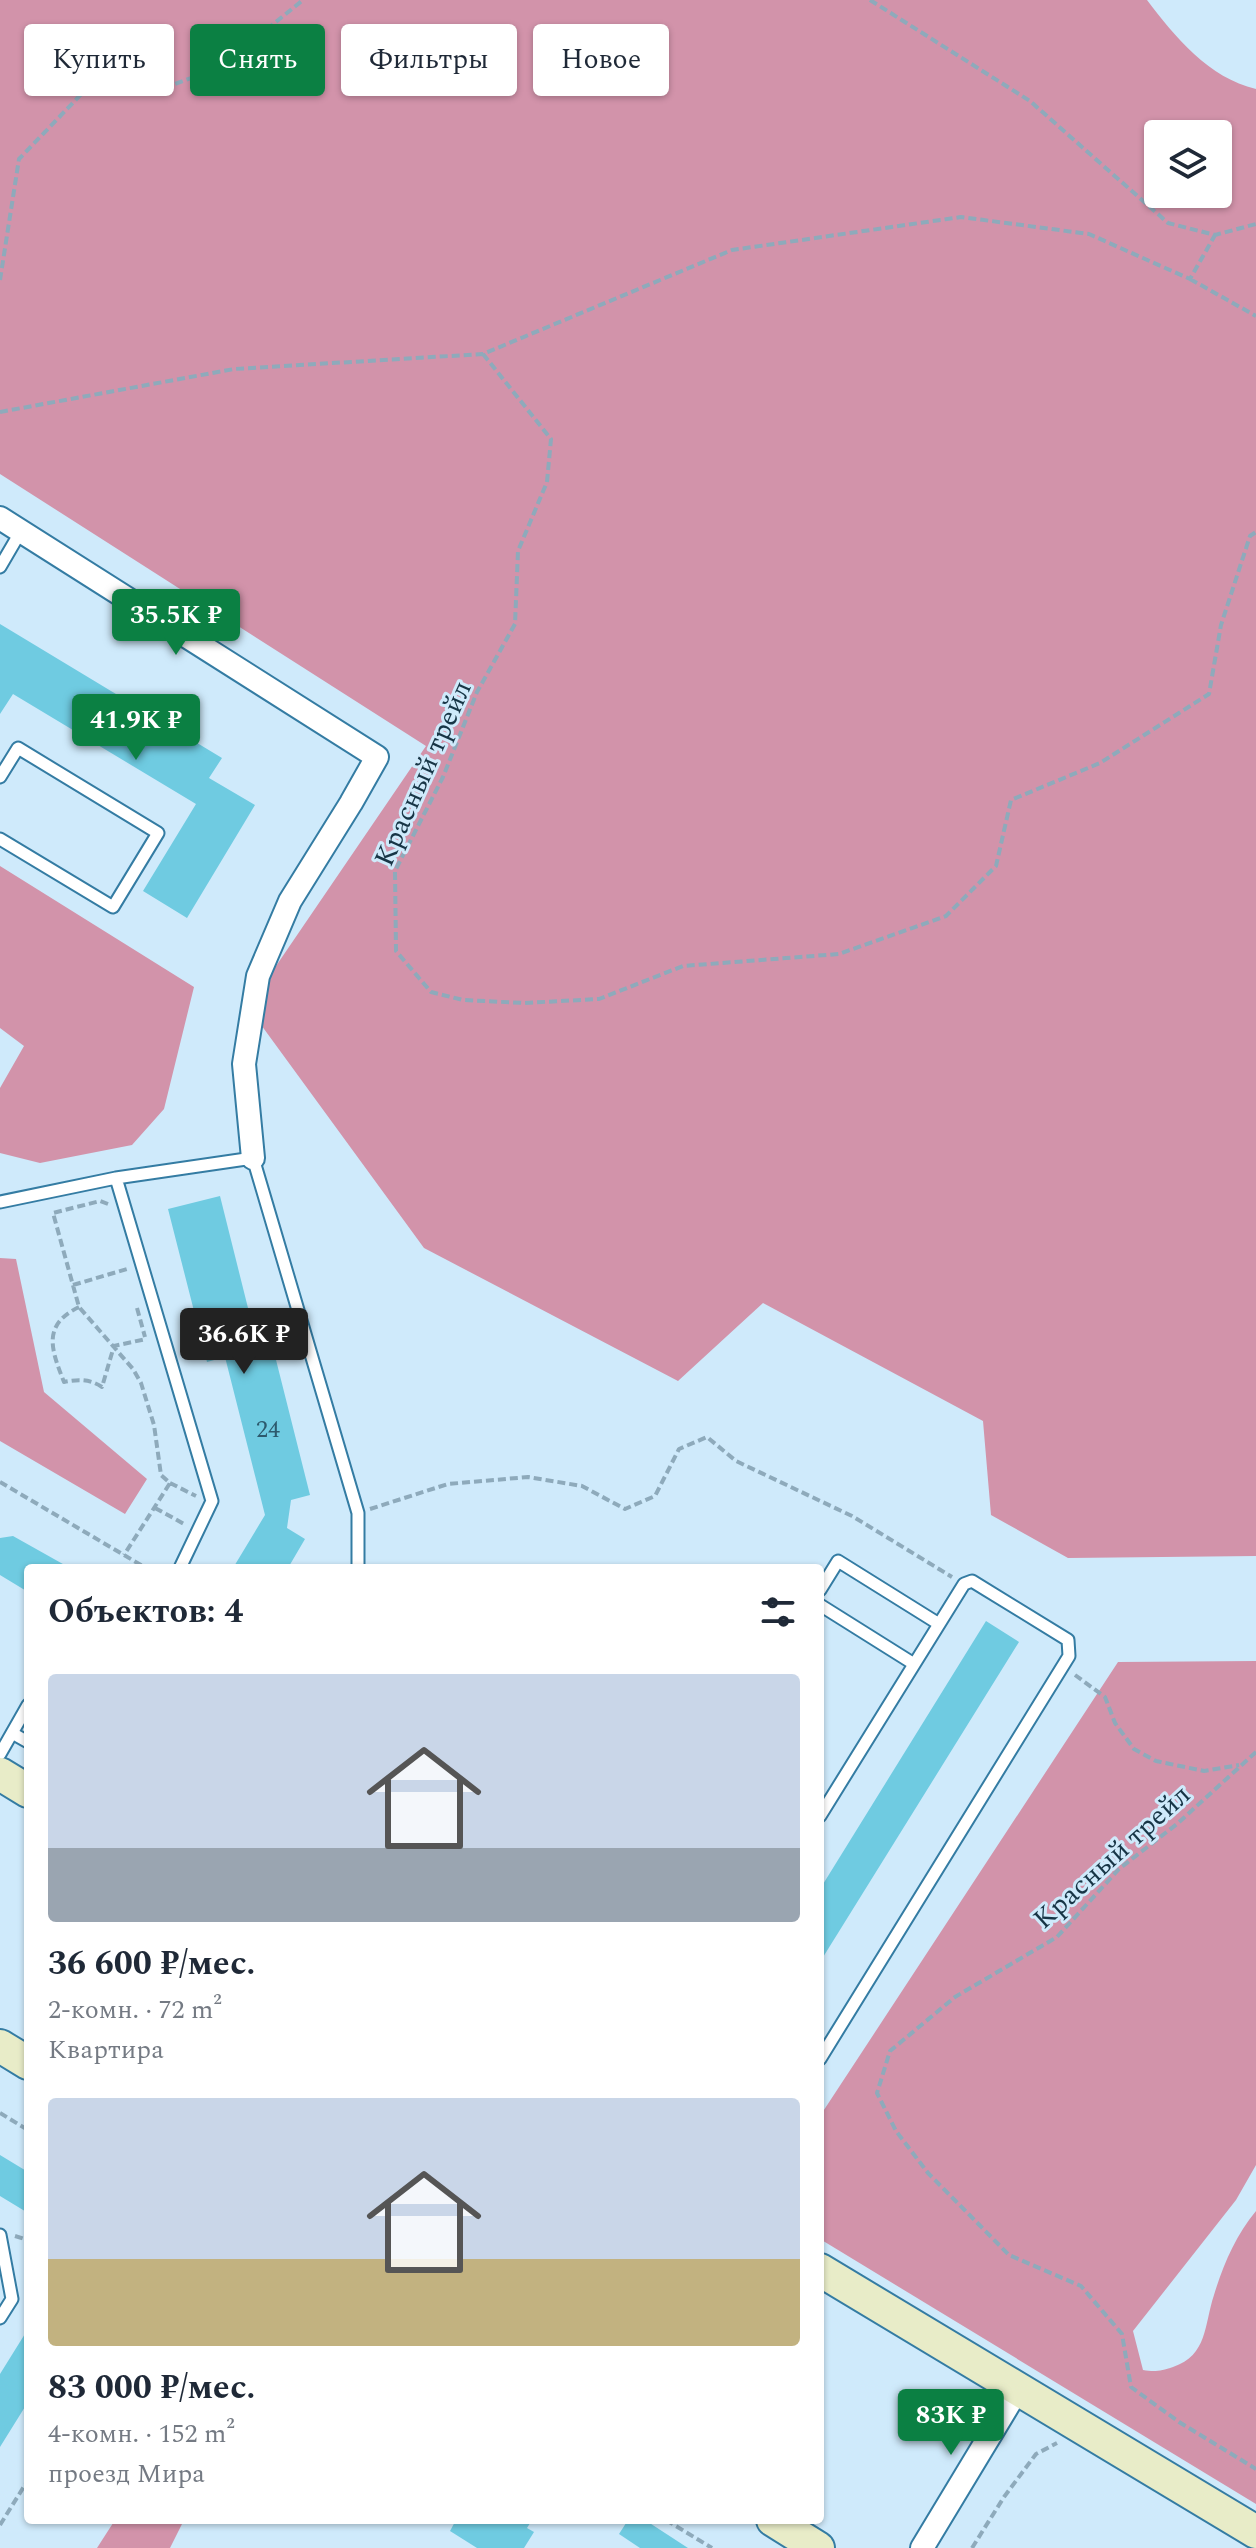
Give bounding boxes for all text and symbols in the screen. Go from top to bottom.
chip: Купить [24,24,174,96]
chip: Снять [190,24,325,96]
chip: Фильтры [341,24,517,96]
chip: Новое [533,24,669,96]
map controls [1144,120,1232,208]
button: layers [1144,120,1232,208]
pin: 35.5K ₽ [102,589,250,657]
text: 35.5K ₽ [130,595,222,635]
street label: Красный трейл [363,674,484,873]
pin: 41.9K ₽ [62,694,210,762]
text: 41.9K ₽ [90,700,182,740]
pin: 36.6K ₽ [170,1308,318,1376]
text: 36.6K ₽ [198,1314,290,1354]
house number: 24 [256,1412,280,1448]
text: Объектов: 4 [48,1586,243,1638]
icon: filters [756,1590,800,1634]
icon: home [352,1726,496,1870]
street label: Красный трейл [1023,1774,1201,1940]
text: 36 600 ₽/мес. [48,1938,255,1990]
text: 2-комн. · 72 m² [48,1990,222,2030]
text: Квартира [48,2030,164,2070]
icon: home [352,2150,496,2294]
text: 83 000 ₽/мес. [48,2362,255,2414]
pin: 83K ₽ [895,2389,1007,2457]
text: 83K ₽ [916,2395,986,2435]
text: 4-комн. · 152 m² [48,2414,235,2454]
text: проезд Мира [48,2454,205,2494]

